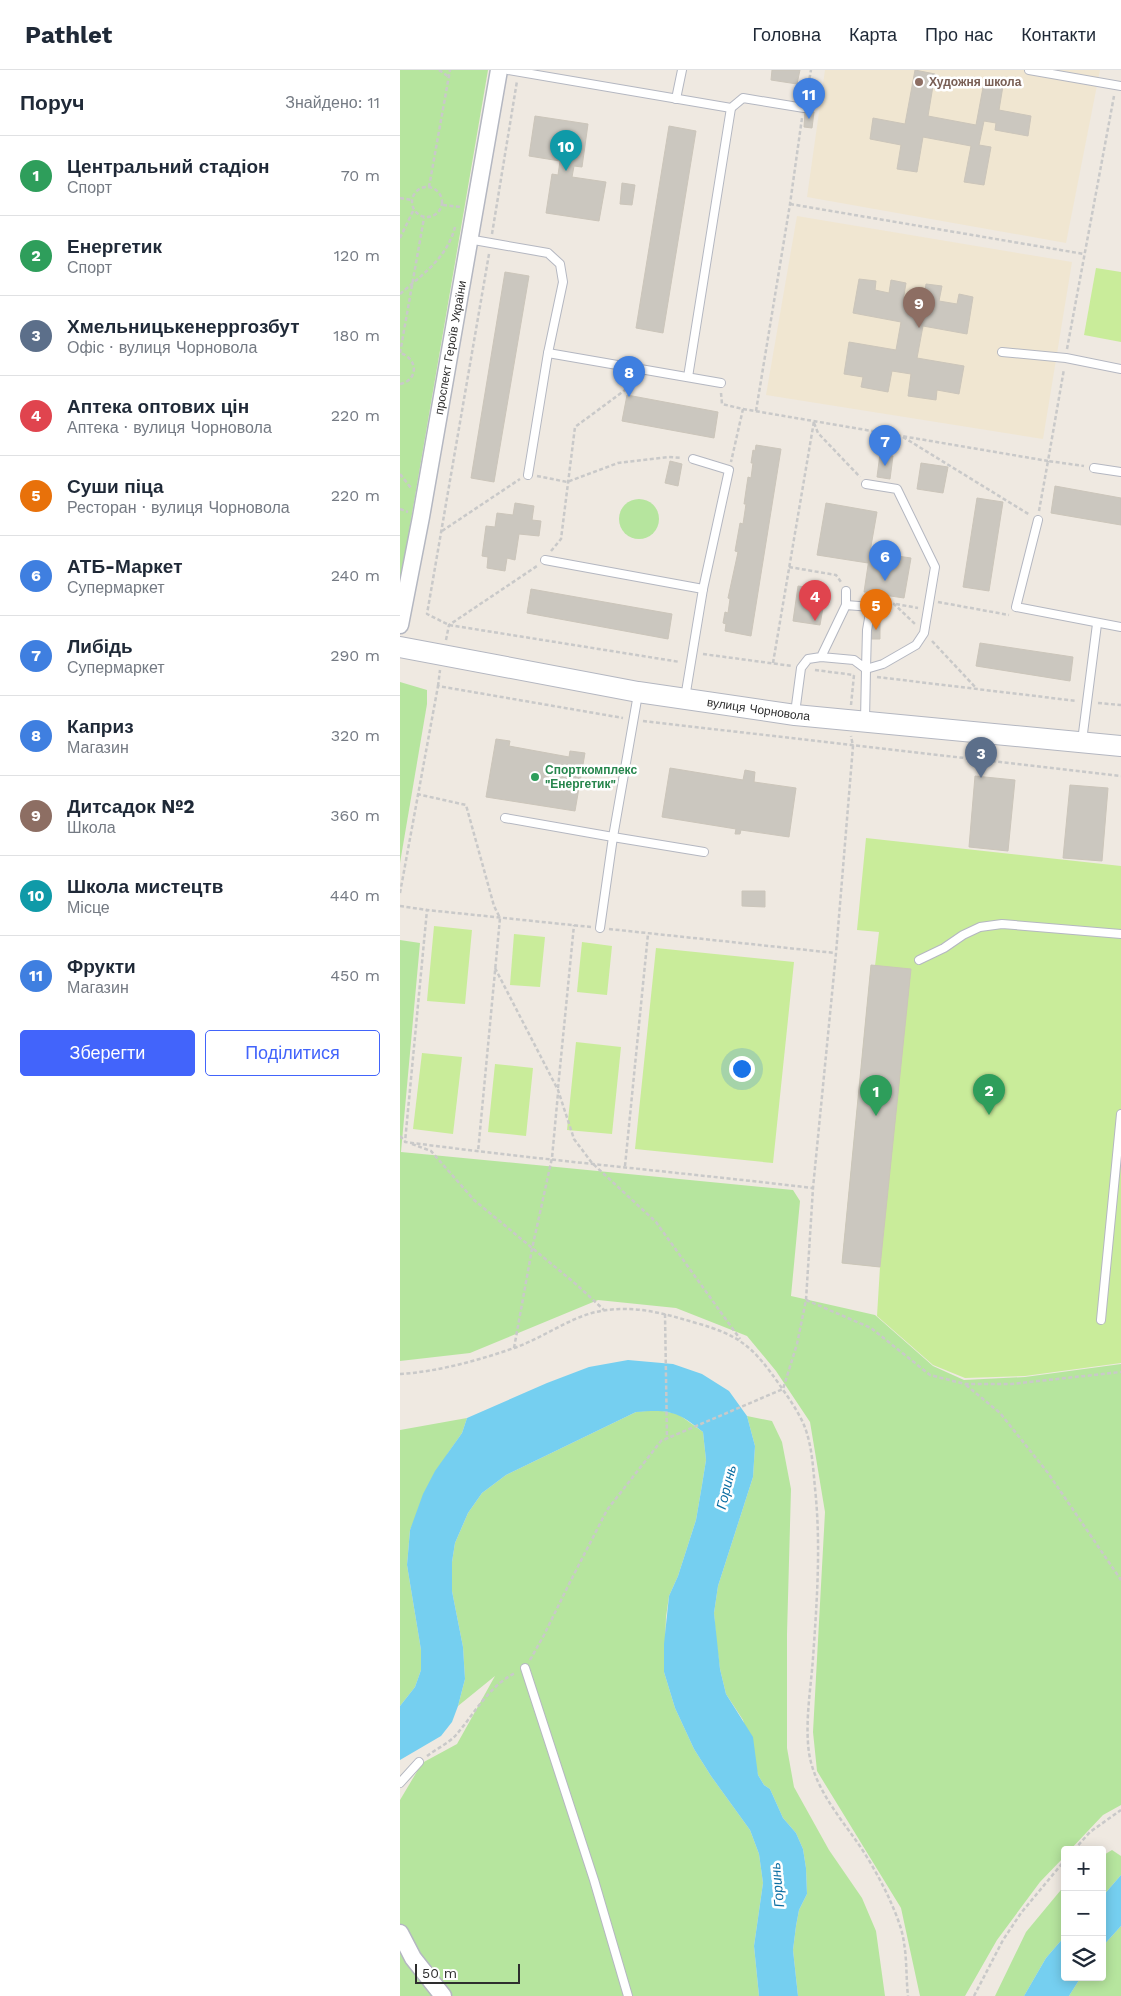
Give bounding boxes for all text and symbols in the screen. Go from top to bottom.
text: Pathlet [25,21,112,49]
text: Головна [753,24,821,45]
text: Карта [849,24,897,45]
text: Про нас [925,24,993,45]
text: Контакти [1021,24,1096,45]
place label: Художня школа [929,75,1022,89]
marker: Художня школа [913,76,925,88]
pin: 11 [793,78,825,119]
text: Поруч [20,90,84,115]
text: Знайдено: 11 [285,93,380,112]
pin: 10 [550,130,582,171]
text: Центральний стадіон [67,155,270,178]
text: 1 [33,166,39,185]
text: 70 m [341,166,380,185]
text: Спорт [67,178,112,197]
text: Енергетик [67,235,162,258]
text: 2 [31,246,41,265]
text: 120 m [334,246,380,265]
text: Спорт [67,258,112,277]
street label: проспект Героїв України [432,279,469,416]
pin: 9 [903,287,935,328]
text: Хмельницькенерргозбут [67,315,299,338]
text: 3 [31,326,41,345]
text: 180 m [333,326,380,345]
text: Офіс · вулиця Чорновола [67,338,257,357]
pin: 8 [613,356,645,397]
text: Аптека оптових цін [67,395,249,418]
text: 4 [31,406,41,425]
text: 220 m [331,406,380,425]
text: Аптека · вулиця Чорновола [67,418,272,437]
pin: 7 [869,425,901,466]
text: Суши піца [67,475,163,498]
text: 5 [31,486,41,505]
text: 220 m [331,486,380,505]
text: Ресторан · вулиця Чорновола [67,498,290,517]
pin: 6 [869,540,901,581]
text: АТБ-Маркет [67,555,182,578]
text: 6 [31,566,41,585]
text: 240 m [331,566,380,585]
text: Супермаркет [67,578,165,597]
pin: 4 [799,580,831,621]
pin: 5 [860,589,892,630]
text: Либідь [67,635,133,658]
text: 7 [31,646,41,665]
text: 290 m [330,646,380,665]
text: Супермаркет [67,658,165,677]
street label: вулиця Чорновола [706,695,811,723]
text: Каприз [67,715,134,738]
text: 8 [31,726,41,745]
text: 320 m [331,726,380,745]
pin: 3 [965,737,997,778]
text: Магазин [67,738,129,757]
place label: Спорткомплекс "Енергетик" [545,763,637,791]
marker: Спорткомплекс "Енергетик" [529,771,541,783]
text: Дитсадок №2 [67,795,195,818]
text: 9 [31,806,41,825]
text: 360 m [330,806,380,825]
text: Школа [67,818,116,837]
text: Школа мистецтв [67,875,223,898]
text: 10 [27,886,45,905]
text: 440 m [330,886,380,905]
text: Місце [67,898,110,917]
text: Фрукти [67,955,136,978]
text: 11 [29,966,43,985]
text: 450 m [330,966,380,985]
text: Магазин [67,978,129,997]
button: Зберегти [20,1030,195,1076]
button: Поділитися [205,1030,380,1076]
your location [729,1056,755,1082]
pin: 2 [973,1074,1005,1115]
pin: 1 [860,1075,892,1116]
water label: Горинь [713,1463,739,1511]
map controls [1061,1846,1106,1981]
button: + [1061,1846,1106,1891]
water label: Горинь [767,1862,787,1908]
button: − [1061,1891,1106,1936]
button: layers [1061,1936,1106,1981]
scale bar [415,1961,520,1984]
text: 50 m [422,1965,457,1981]

